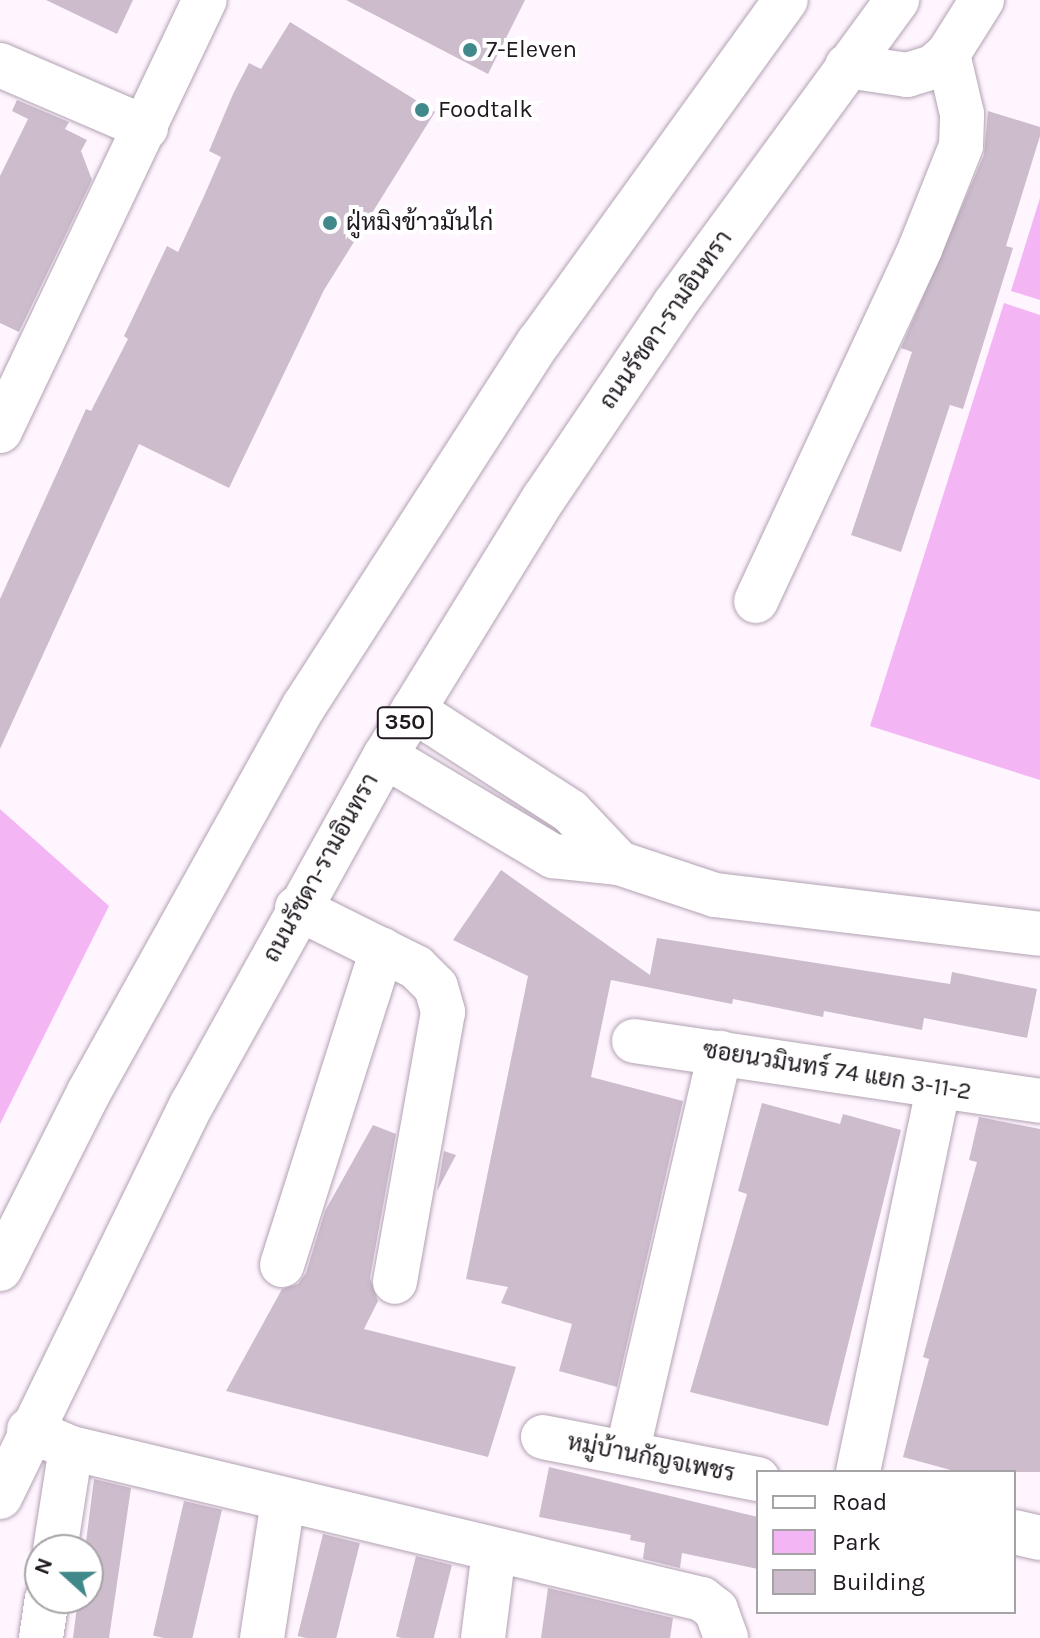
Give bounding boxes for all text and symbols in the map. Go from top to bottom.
place label: 7-Eleven [486,36,577,64]
marker: 7-Eleven [461,41,479,59]
place label: Foodtalk [438,96,533,124]
marker: Foodtalk [413,101,431,119]
place label: ฝู่หมิงข้าวมันไก่ [346,209,493,237]
marker: ฝู่หมิงข้าวมันไก่ [321,214,339,232]
street label: ถนนรัชดา-รามอินทรา [594,225,738,415]
road number: 350 [375,705,435,741]
street label: ถนนรัชดา-รามอินทรา [257,769,385,967]
street label: ซอยนวมินทร์ 74 แยก 3-11-2 [701,1036,973,1106]
street label: หมู่บ้านกัญจเพชร [565,1428,737,1488]
legend [756,1470,1016,1614]
text: Road [832,1488,887,1516]
text: Park [832,1528,881,1556]
north arrow [24,1534,104,1614]
text: N [28,1554,58,1578]
text: Building [832,1568,925,1596]

